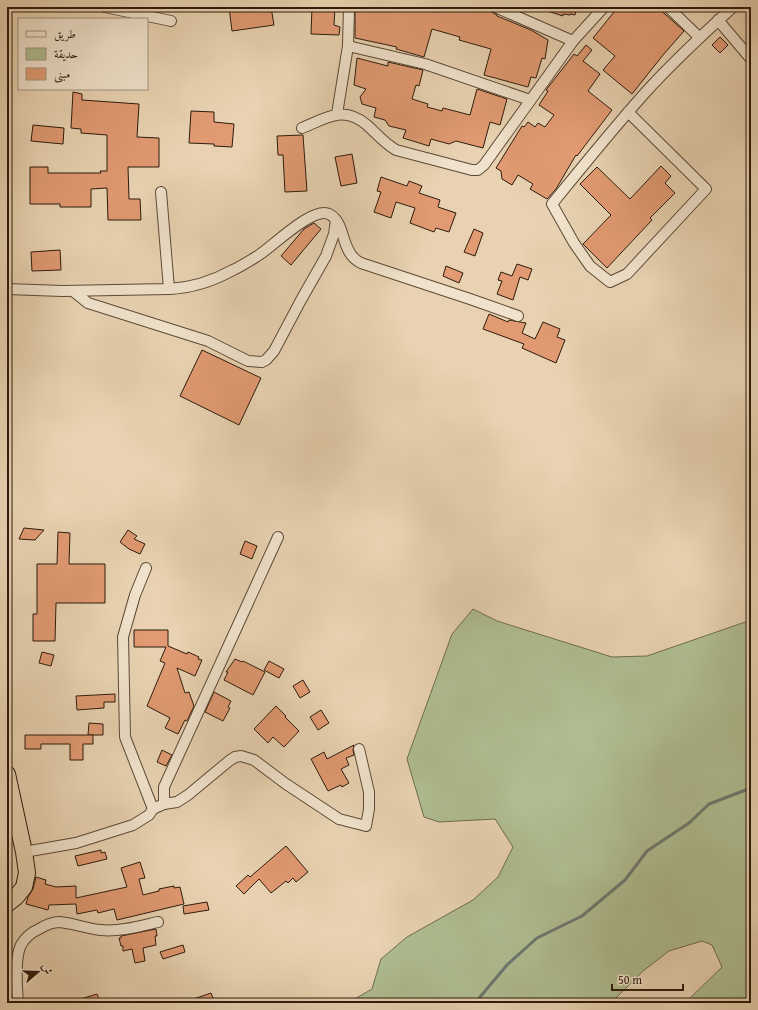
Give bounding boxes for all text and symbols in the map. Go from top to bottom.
legend [18,18,148,90]
text: طريق [54,25,76,42]
text: حديقة [54,45,78,62]
text: مبنى [54,65,70,83]
north arrow [18,952,58,992]
text: ش [38,961,57,977]
scale bar [612,966,683,992]
text: 50 m [618,971,642,988]

